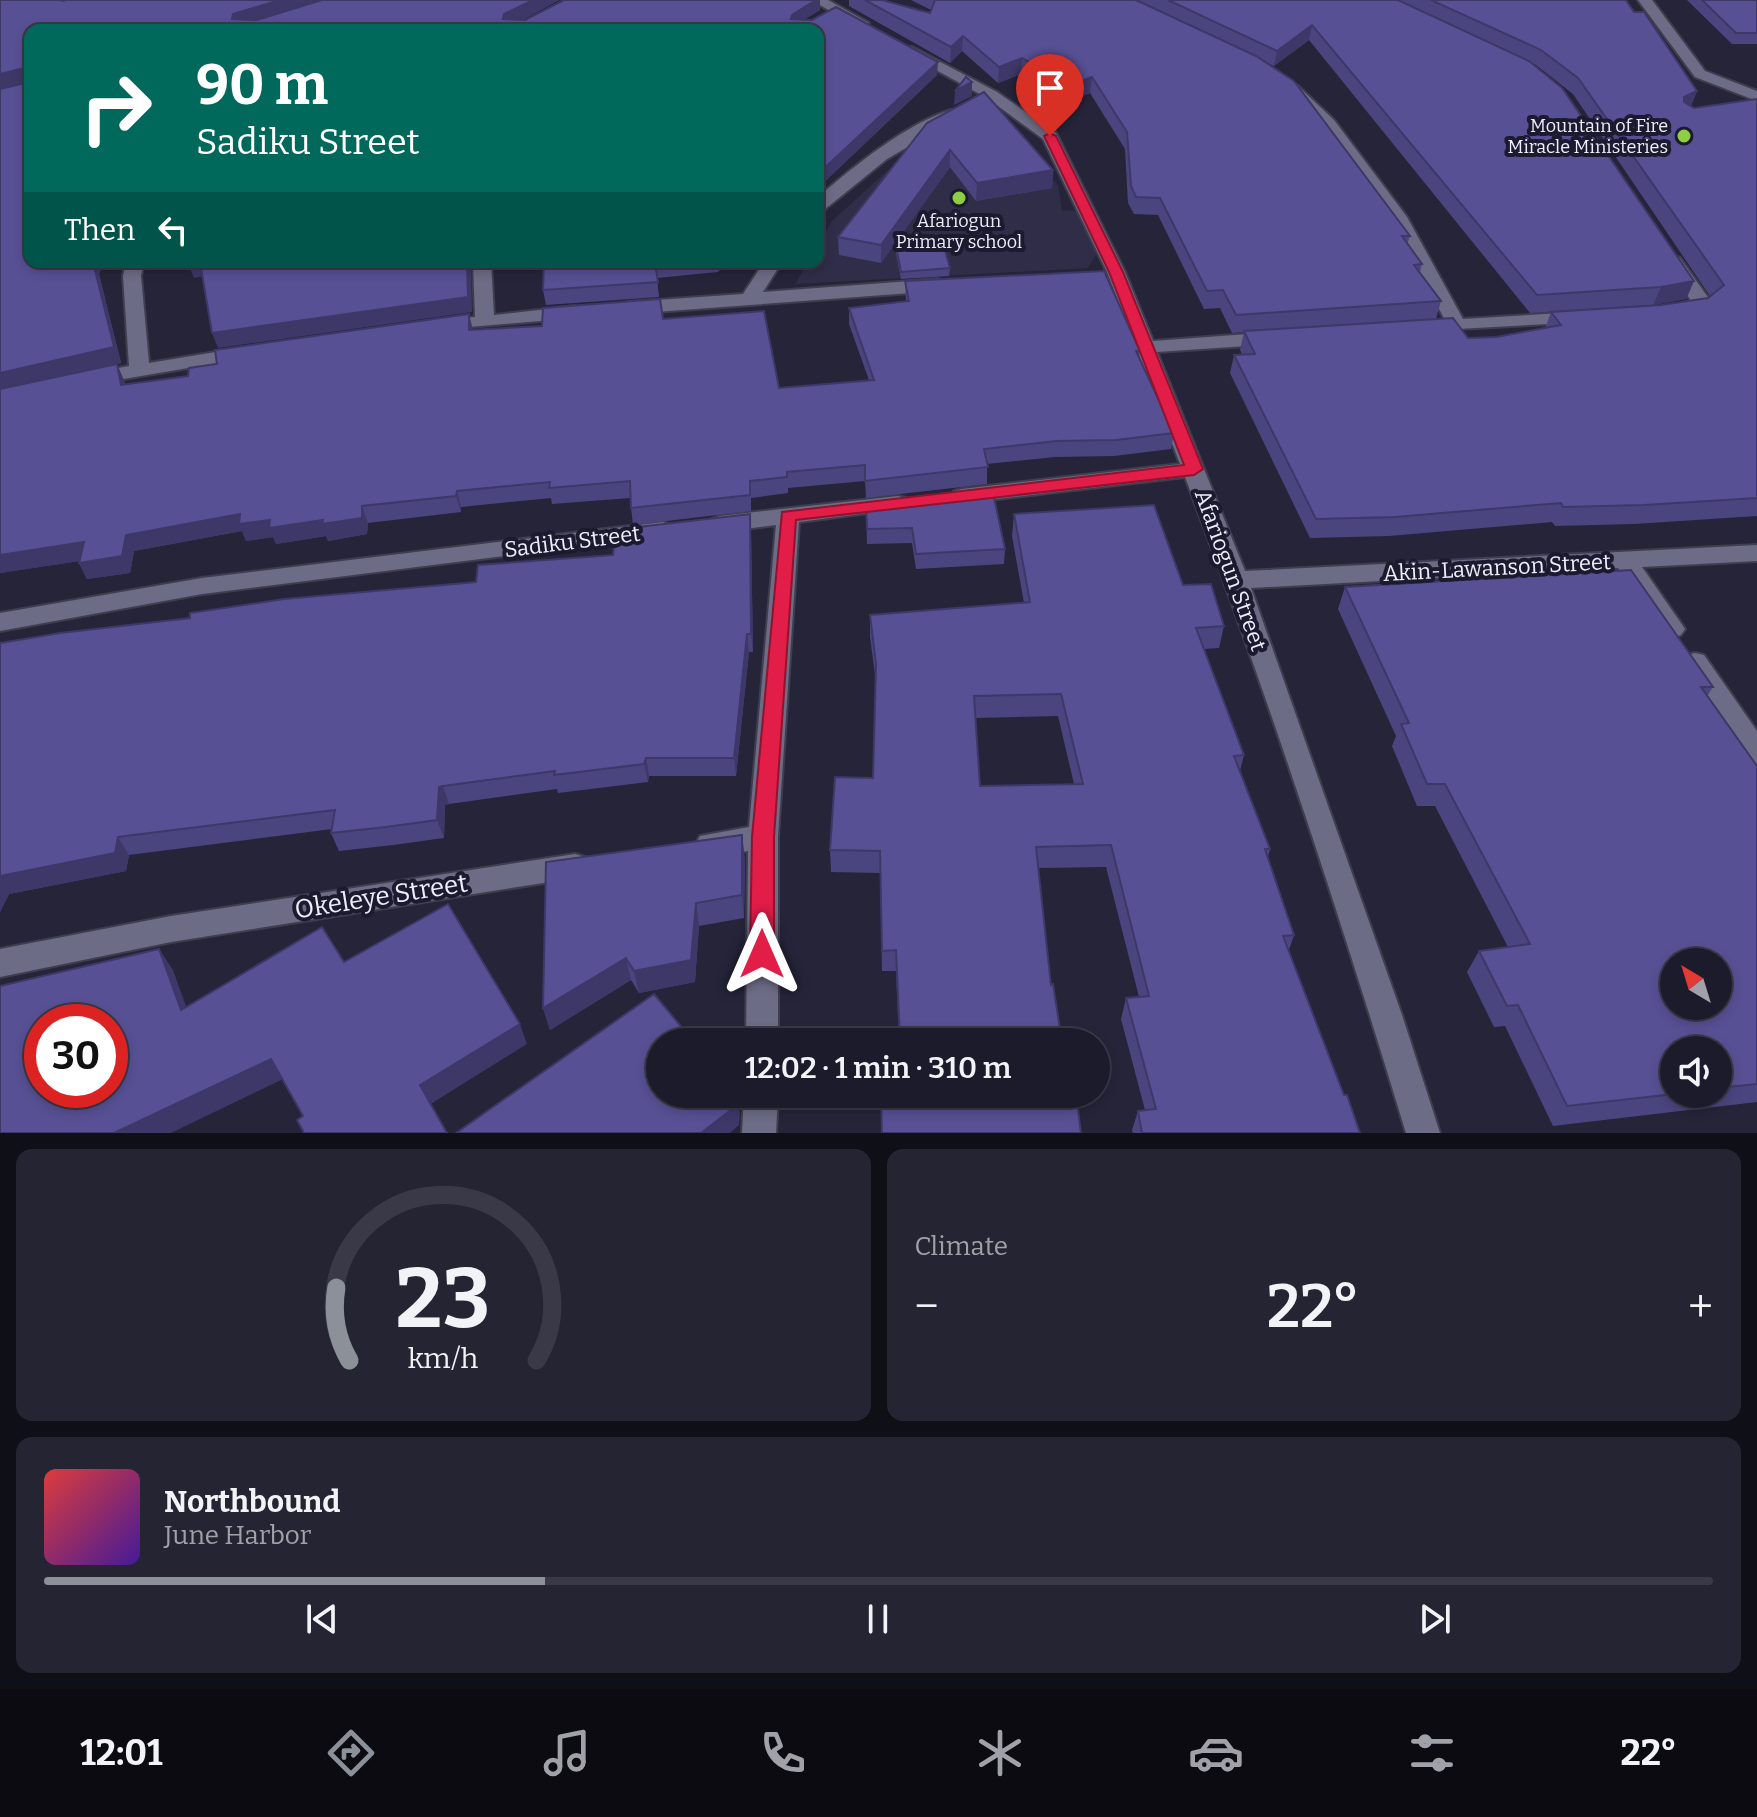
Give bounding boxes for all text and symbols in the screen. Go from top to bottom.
text: 90 m [196,52,328,119]
pin [1016,54,1084,136]
icon: right [64,56,168,160]
icon: arrive [1028,66,1072,110]
place label: Mountain of Fire Miracle Ministeries [1507,115,1668,158]
text: Sadiku Street [196,120,420,164]
marker: Mountain of Fire Miracle Ministeries [1675,127,1693,145]
marker: Afariogun Primary school [950,189,968,207]
icon: left [151,208,195,252]
place label: Afariogun Primary school [896,210,1022,253]
text: Then [64,212,135,248]
street label: Afariogun Street [1189,486,1272,655]
street label: Sadiku Street [503,520,642,563]
street label: Akin-Lawanson Street [1382,548,1612,587]
street label: Okeleye Street [293,867,470,925]
position arrow [720,912,804,996]
north arrow [1660,948,1732,1020]
map controls [1660,948,1732,1108]
speed limit sign: 30 [24,1004,128,1108]
button: sound [1660,1036,1732,1108]
text: 12:02 · 1 min · 310 m [745,1050,1011,1086]
text: Climate [915,1231,1008,1262]
text: 23 [396,1249,491,1349]
text: 22° [1267,1271,1360,1343]
text: − [915,1280,939,1333]
text: + [1688,1280,1713,1333]
text: km/h [408,1341,479,1376]
text: Northbound [164,1484,340,1520]
text: June Harbor [164,1520,311,1551]
icon: previous [300,1597,344,1641]
icon: pause [856,1597,900,1641]
icon: next [1413,1597,1457,1641]
icon: directions [323,1725,379,1781]
icon: music [539,1725,595,1781]
icon: phone [755,1725,811,1781]
icon: climate [972,1725,1028,1781]
icon: car [1188,1725,1244,1781]
icon: filters [1404,1725,1460,1781]
text: 12:01 [80,1731,163,1775]
text: 22° [1620,1731,1677,1775]

